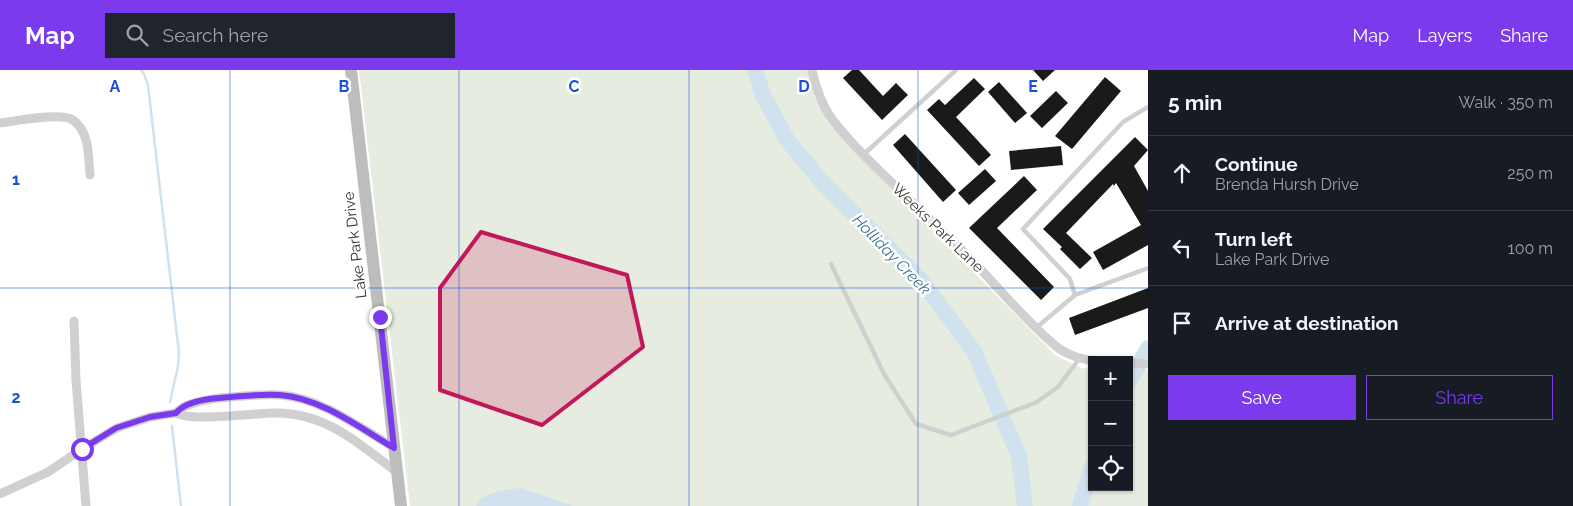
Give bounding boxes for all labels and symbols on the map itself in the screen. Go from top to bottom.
text: A [110,77,121,96]
text: B [339,77,350,96]
text: C [569,77,580,96]
text: D [798,77,810,96]
text: E [1028,77,1038,96]
text: 1 [12,170,20,189]
street label: Weeks Park Lane [888,180,988,276]
street label: Lake Park Drive [340,190,370,299]
water label: Holliday Creek [849,210,935,299]
route end [369,306,392,329]
text: 2 [11,388,21,407]
route start [71,438,94,461]

